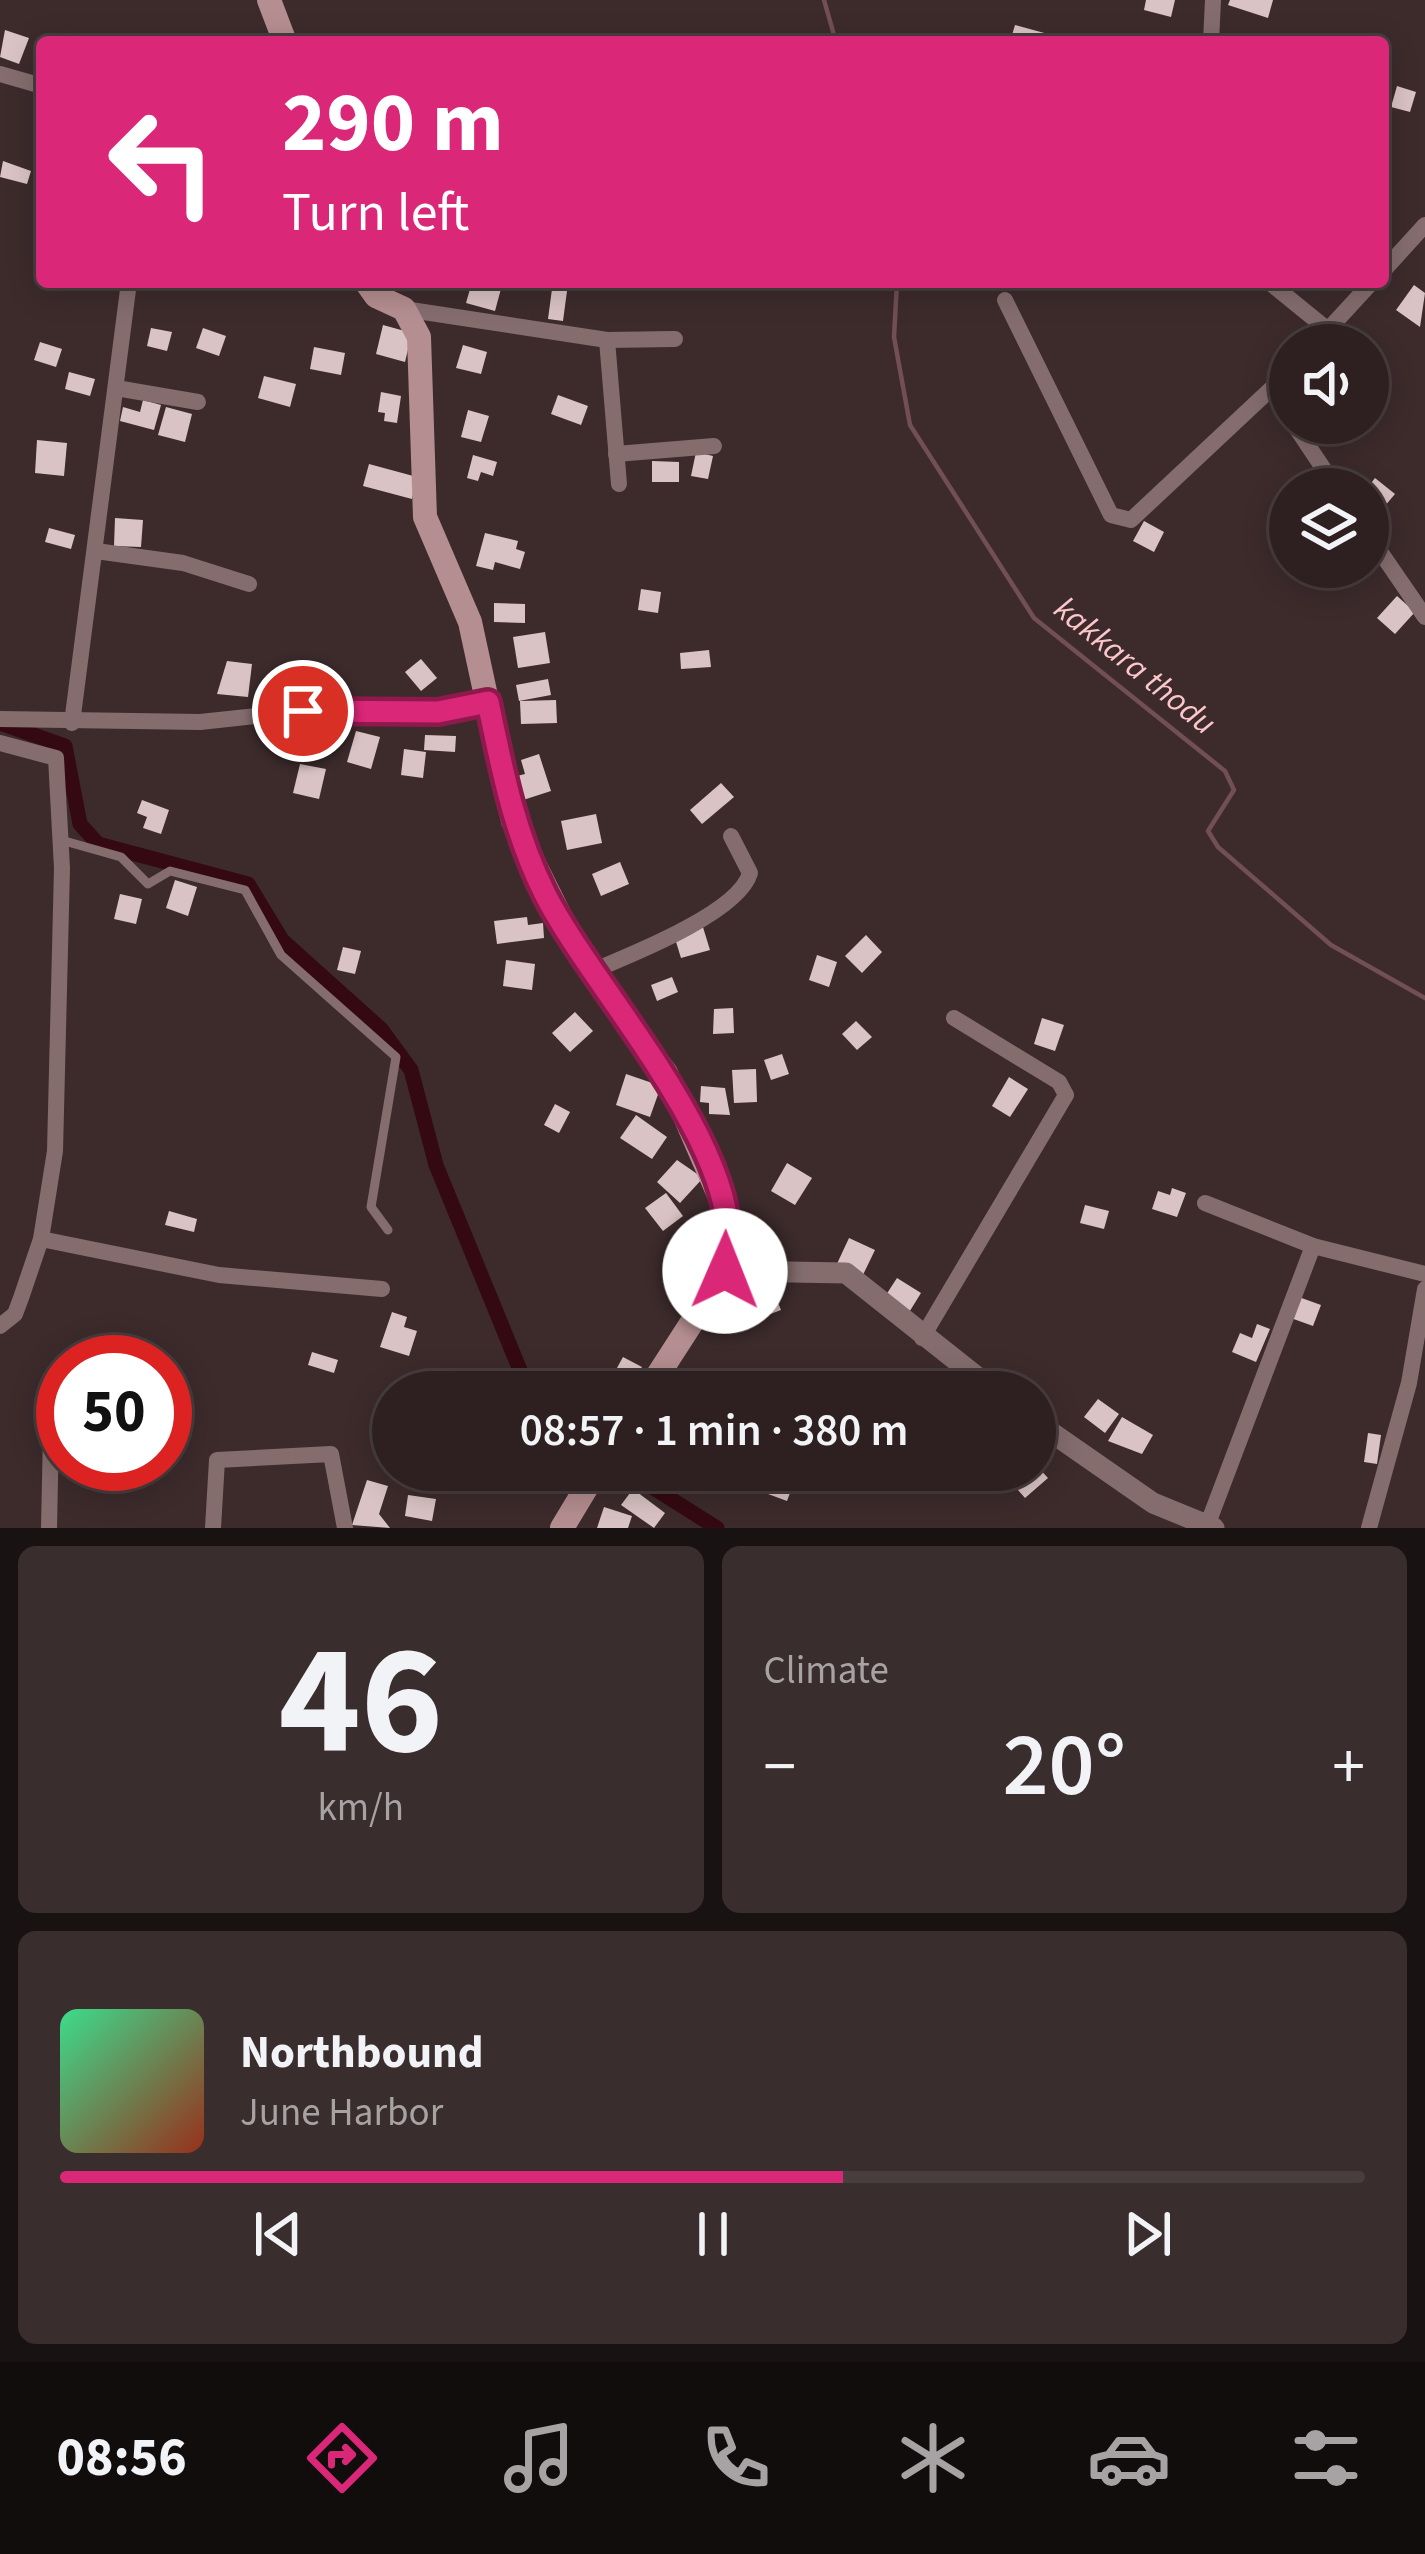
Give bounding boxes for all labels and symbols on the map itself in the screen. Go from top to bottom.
water label: kakkara thodu [1044,586,1226,746]
pin [252,660,354,762]
position arrow [662,1208,788,1334]
speed limit sign: 50 [36,1335,192,1491]

